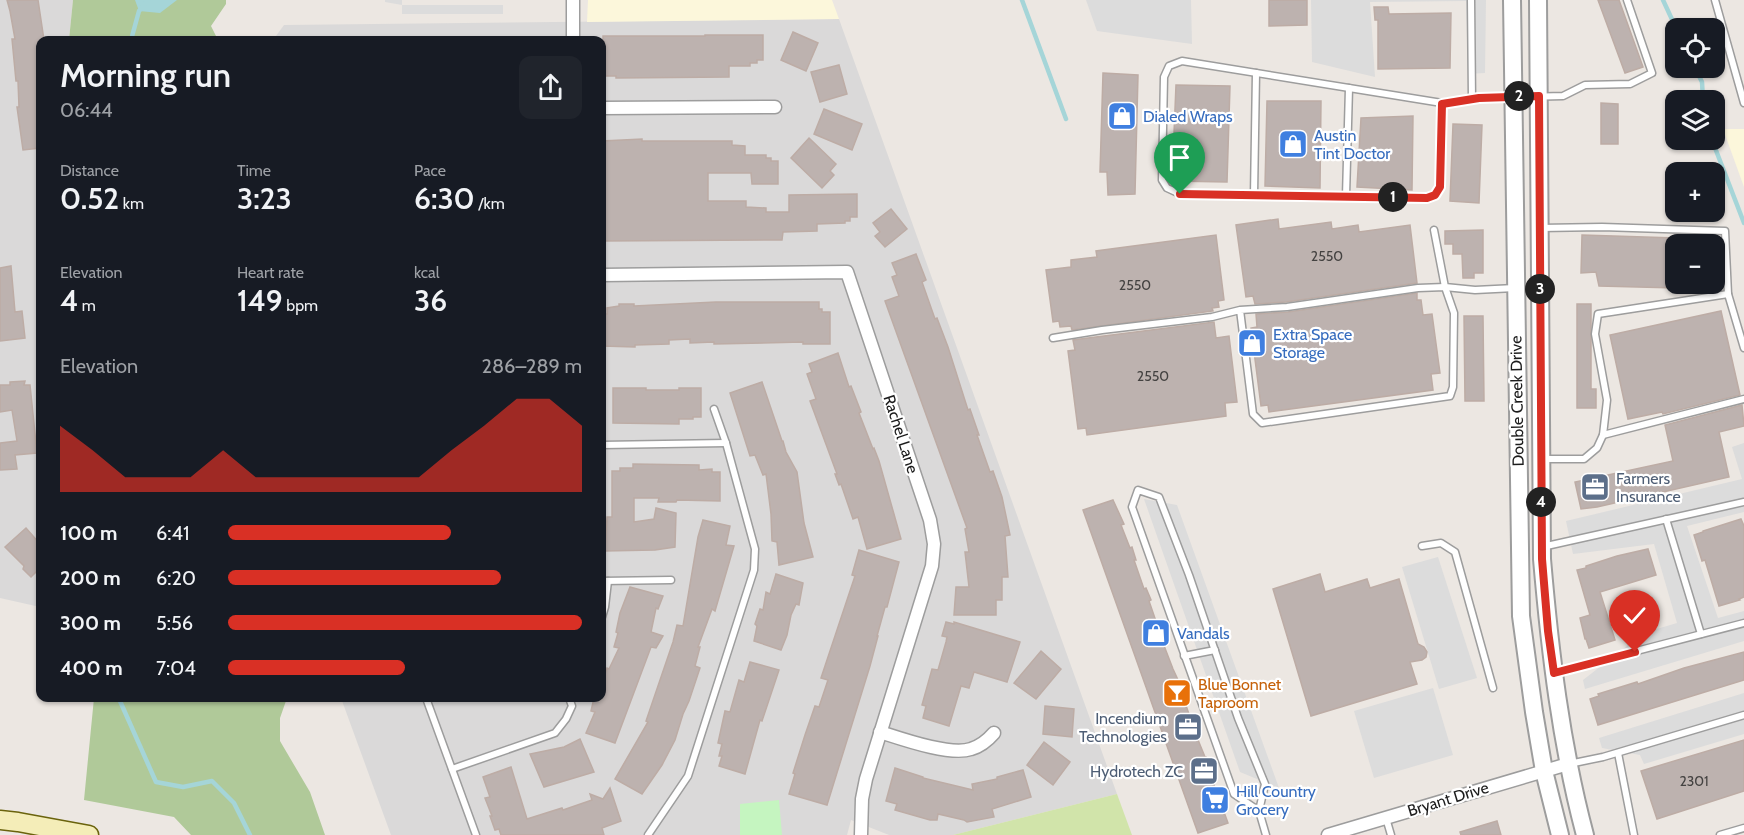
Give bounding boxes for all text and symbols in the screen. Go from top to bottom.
map controls [1665,18,1725,294]
button: locate [1665,18,1725,78]
text: Morning run [60,55,231,95]
button: share [519,56,582,119]
pin: 2 [1504,81,1534,111]
text: 2 [1515,86,1523,105]
button: layers [1665,90,1725,150]
text: 06:44 [60,98,113,122]
shop icon: Dialed Wraps [1106,100,1138,132]
place label: Dialed Wraps [1143,107,1233,126]
place label: Austin Tint Doctor [1314,126,1391,163]
shop icon: Austin Tint Doctor [1277,128,1309,160]
pin [1154,132,1205,194]
icon: arrive [1163,141,1196,174]
text: Distance [60,161,119,180]
text: Time [237,161,271,180]
text: Pace [414,161,446,180]
button: + [1665,162,1725,222]
text: 0.52 [60,180,119,217]
text: 3:23 [237,180,292,217]
text: 6:30 [414,180,475,217]
pin: 1 [1378,182,1408,212]
text: 1 [1390,187,1396,206]
text: km [119,194,144,213]
text: /km [475,194,505,213]
button: − [1665,234,1725,294]
house number: 2550 [1311,247,1343,265]
text: Elevation [60,263,123,282]
text: Heart rate [237,263,304,282]
text: kcal [414,263,440,282]
pin: 3 [1525,274,1555,304]
house number: 2550 [1119,276,1151,294]
text: 3 [1536,279,1544,298]
text: 4 [60,282,78,319]
text: 149 [237,282,283,319]
text: 36 [414,282,447,319]
text: m [78,296,96,315]
text: bpm [283,296,318,315]
place label: Extra Space Storage [1273,325,1352,362]
shop icon: Extra Space Storage [1236,327,1268,359]
street label: Double Creek Drive [1506,335,1528,467]
text: Elevation [60,354,138,378]
text: 286–289 m [482,354,582,378]
house number: 2550 [1137,367,1169,385]
street label: Rachel Lane [879,392,923,476]
place label: Farmers Insurance [1616,469,1681,506]
office icon: Farmers Insurance [1579,471,1611,503]
pin: 4 [1526,487,1556,517]
text: 4 [1536,492,1546,511]
text: 100 m [60,521,118,545]
text: 6:41 [156,521,190,545]
text: 200 m [60,566,121,590]
text: 6:20 [156,566,196,590]
pin [1609,590,1660,652]
icon: check [1618,599,1651,632]
text: 300 m [60,611,121,635]
text: 5:56 [156,611,193,635]
shop icon: Vandals [1140,617,1172,649]
place label: Vandals [1177,624,1230,643]
text: 400 m [60,656,123,680]
text: 7:04 [156,656,196,680]
place label: Blue Bonnet Taproom [1198,675,1282,712]
bar icon: Blue Bonnet Taproom [1161,677,1193,709]
place label: Incendium Technologies [1079,709,1167,746]
office icon: Incendium Technologies [1172,711,1204,743]
office icon: Hydrotech ZC [1188,755,1220,787]
place label: Hydrotech ZC [1090,762,1183,781]
house number: 2301 [1679,772,1709,790]
street label: Bryant Drive [1405,778,1491,820]
place label: Hill Country Grocery [1236,782,1316,819]
supermarket icon: Hill Country Grocery [1199,784,1231,816]

